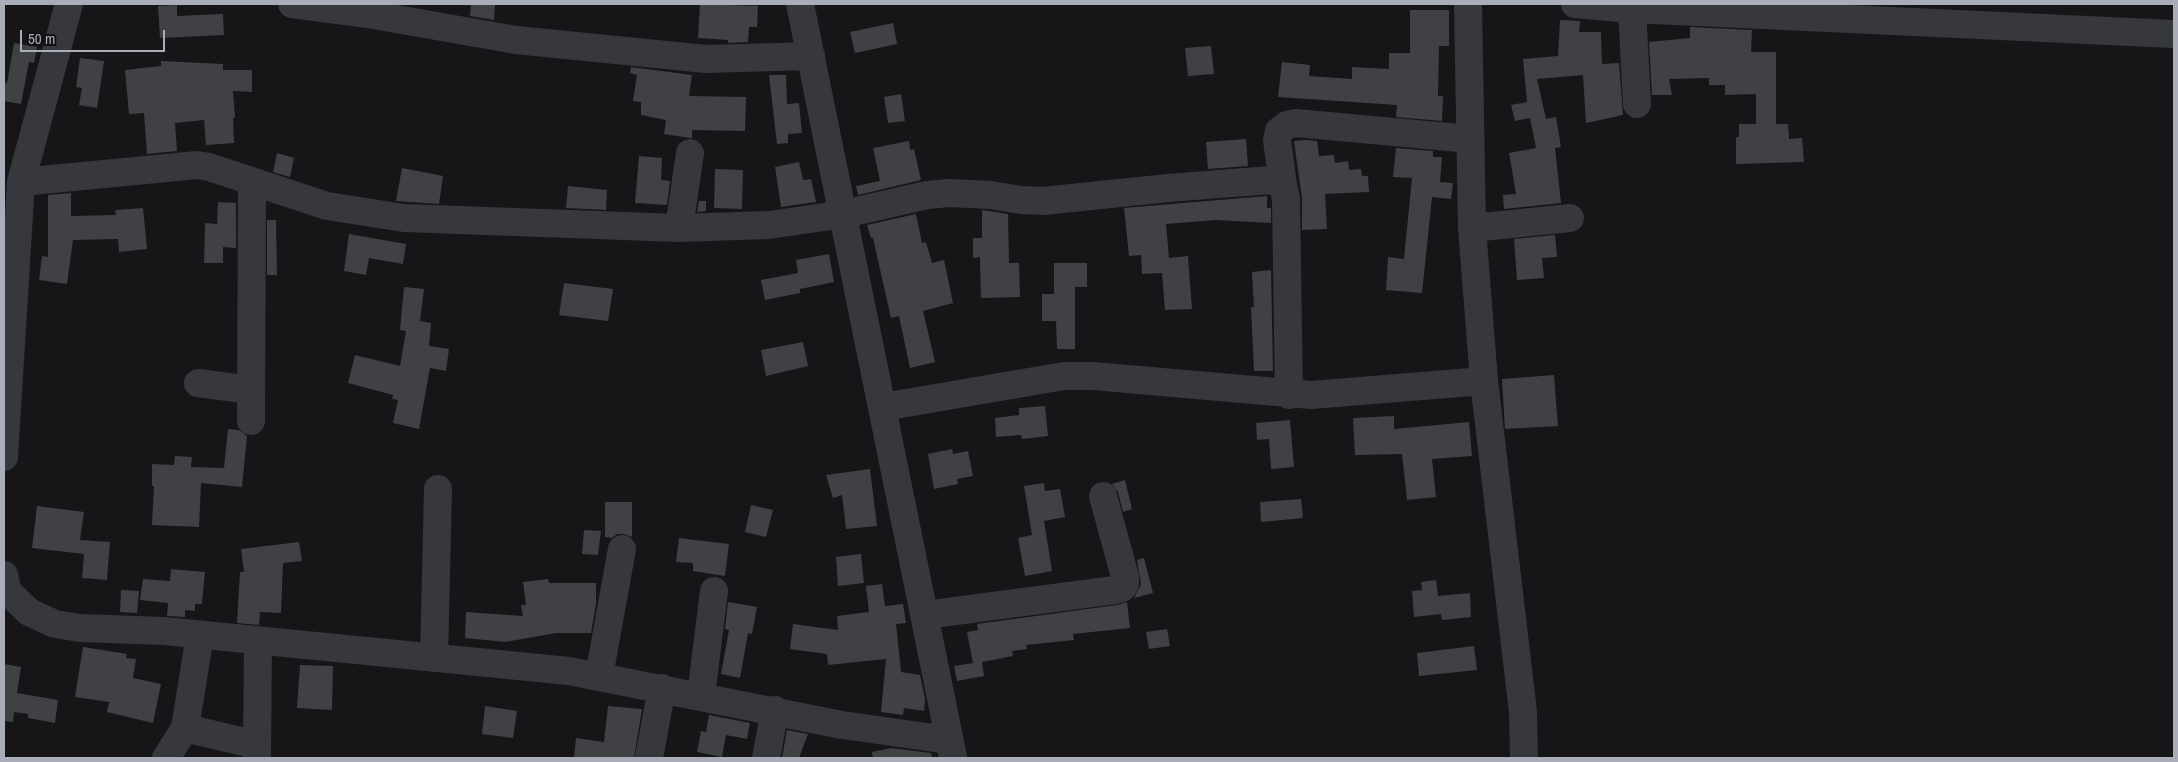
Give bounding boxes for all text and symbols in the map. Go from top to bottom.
scale bar [22,20,168,52]
text: 50 m [28,28,55,49]

